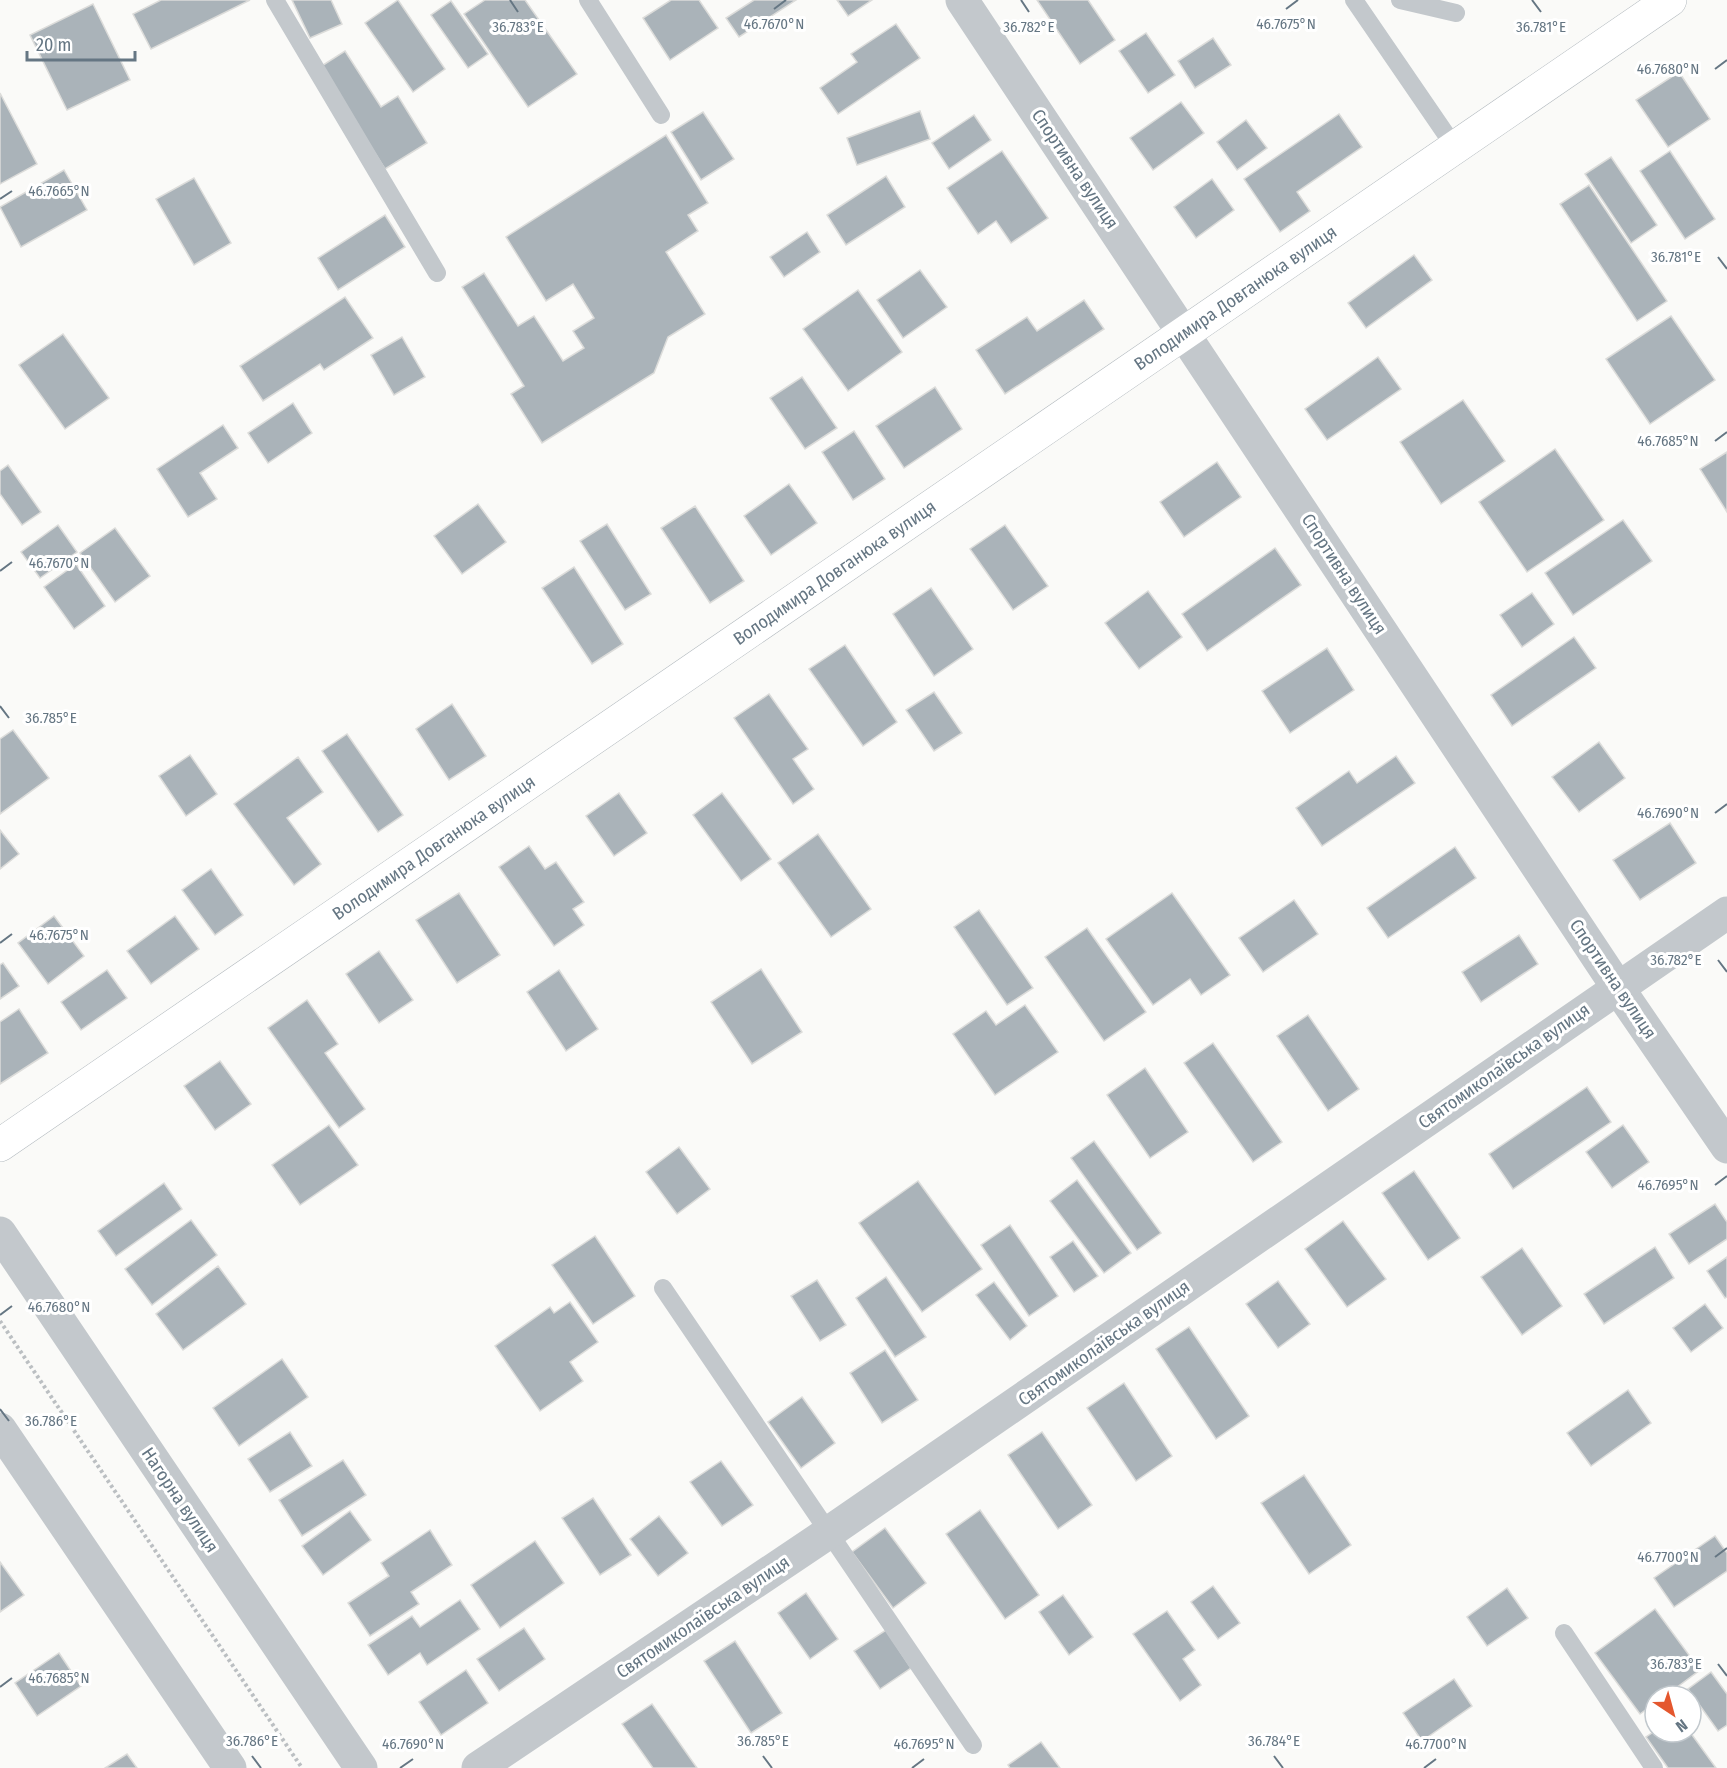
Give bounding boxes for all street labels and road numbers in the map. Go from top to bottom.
street label: Спортивна вулиця [1027,105,1123,233]
street label: Володимира Довганюка вулиця [1130,221,1341,375]
street label: Володимира Довганюка вулиця [729,496,940,650]
street label: Спортивна вулиця [1297,509,1391,639]
street label: Володимира Довганюка вулиця [328,770,539,925]
street label: Спортивна вулиця [1565,915,1661,1043]
street label: Святомиколаївська вулиця [1414,998,1594,1134]
street label: Святомиколаївська вулиця [1014,1275,1194,1411]
street label: Нагорна вулиця [137,1443,223,1557]
street label: Святомиколаївська вулиця [612,1551,794,1683]

